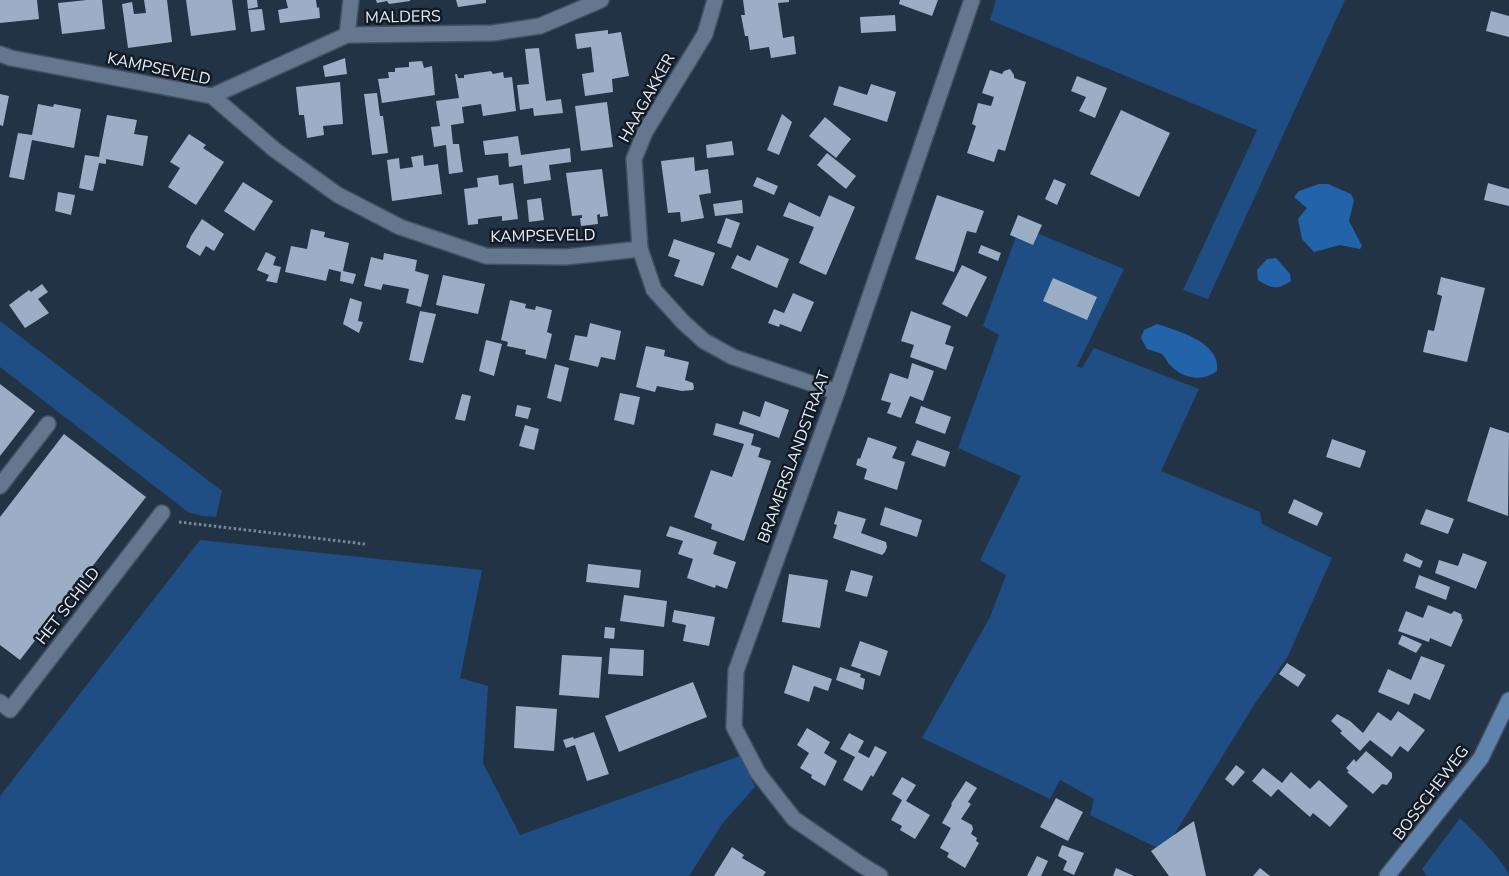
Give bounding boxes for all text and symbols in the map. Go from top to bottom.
street label: MALDERS [365,5,441,29]
street label: KAMPSEVELD [105,47,213,91]
street label: HAAGAKKER [613,49,681,146]
street label: KAMPSEVELD [490,224,596,248]
street label: BRAMERSLANDSTRAAT [753,367,836,546]
street label: HET SCHILD [31,563,105,649]
street label: BOSSCHEWEG [1388,741,1474,845]

